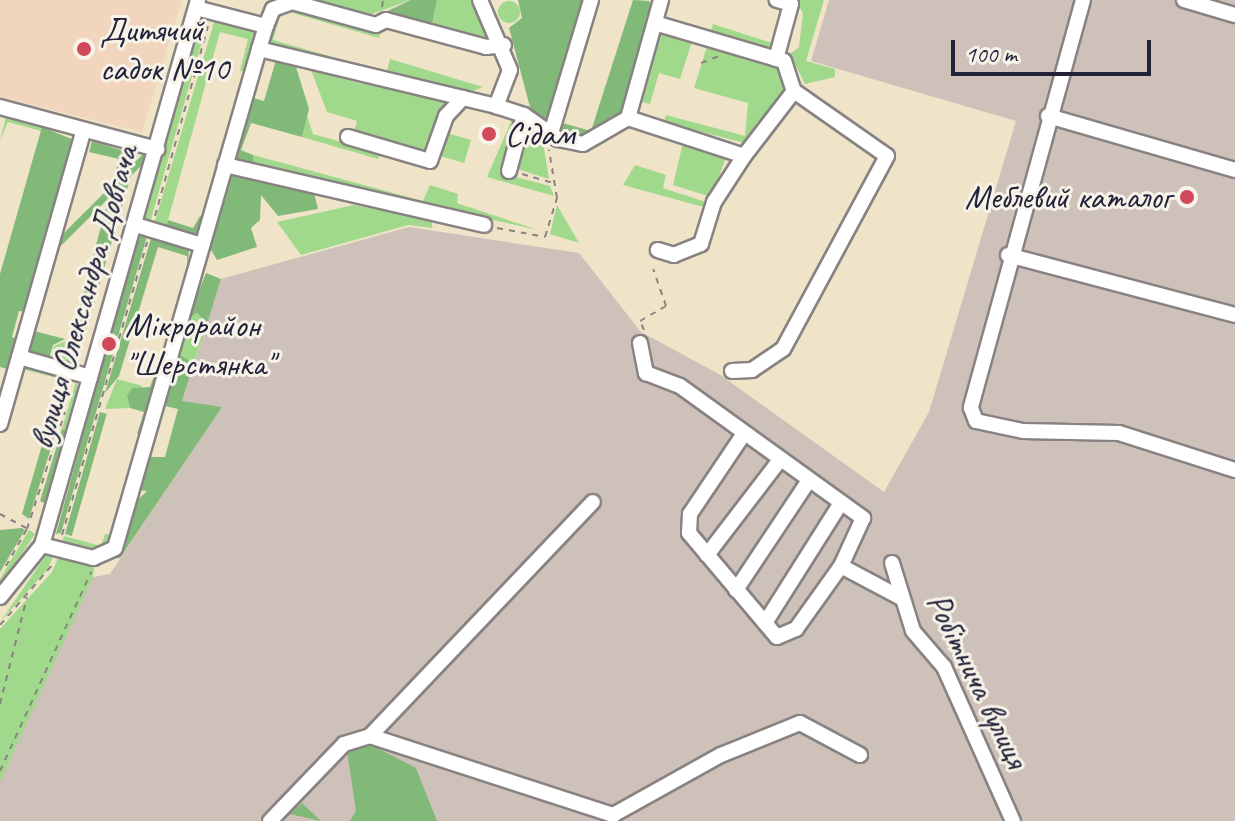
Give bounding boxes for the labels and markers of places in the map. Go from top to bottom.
place label: Дитячий садок №10 [100,9,229,88]
marker: Дитячий садок №10 [75,40,93,58]
place label: Сідам [505,114,574,154]
marker: Сідам [480,125,498,143]
place label: Меблевий каталог [965,177,1171,217]
marker: Меблевий каталог [1178,188,1196,206]
place label: Мікрорайон "Шерстянка" [125,304,273,384]
marker: Мікрорайон "Шерстянка" [100,335,118,353]

